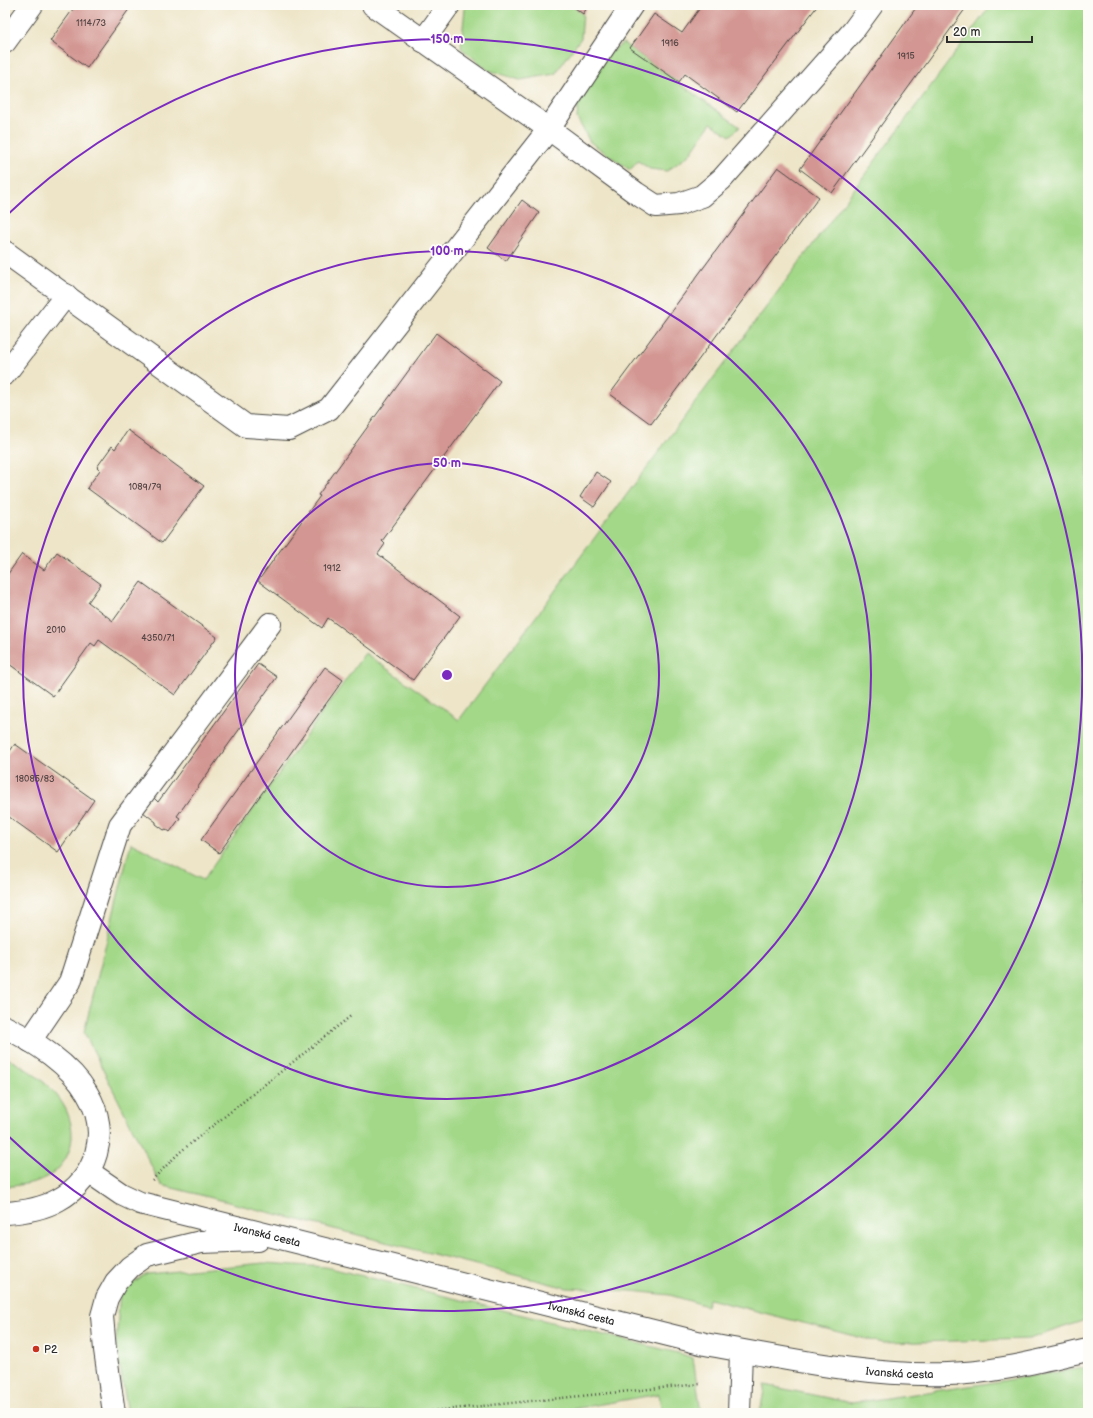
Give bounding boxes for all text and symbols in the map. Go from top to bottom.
house number: 1114/73 [76,18,106,29]
scale bar [947,18,1032,44]
text: 20 m [953,25,980,40]
text: 150 m [431,32,463,47]
house number: 1916 [661,38,679,49]
house number: 1915 [897,51,915,62]
text: 100 m [430,244,464,259]
text: 50 m [433,456,461,471]
house number: 1089/79 [129,482,161,493]
house number: 1912 [323,563,341,574]
house number: 2010 [46,625,66,636]
house number: 4350/71 [141,633,175,644]
centre of rings [440,668,454,682]
house number: 18085/83 [15,774,55,785]
street label: Ivanská cesta [233,1220,302,1249]
street label: Ivanská cesta [547,1299,616,1328]
place label: P2 [44,1343,58,1356]
marker: P2 [31,1344,41,1354]
street label: Ivanská cesta [865,1364,933,1381]

